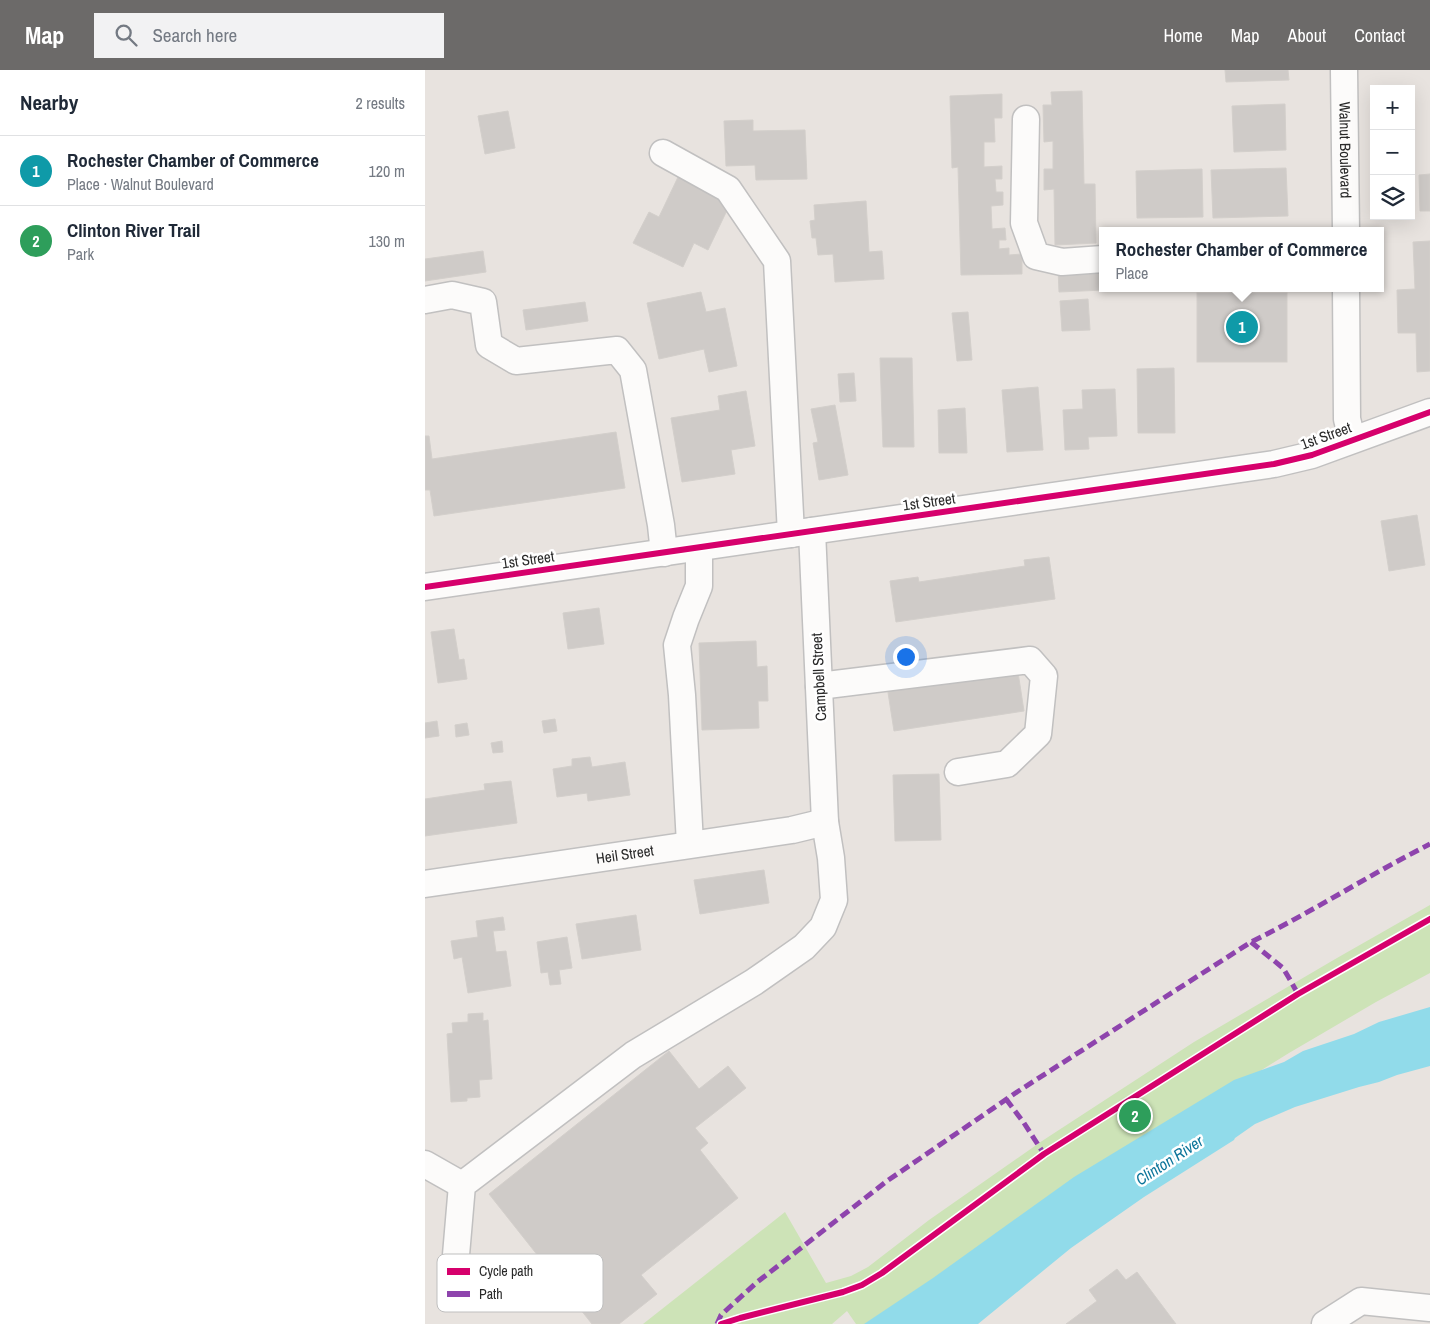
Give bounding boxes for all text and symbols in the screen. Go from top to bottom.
search box [94,13,444,58]
text: Map [25,19,64,51]
icon: search [112,21,140,49]
text: Search here [152,22,237,48]
text: Home [1163,23,1203,48]
text: Map [1231,23,1260,48]
text: About [1288,23,1326,48]
text: Contact [1354,23,1405,48]
map controls [1370,85,1415,220]
button: + [1370,85,1415,130]
text: Nearby [20,88,78,117]
text: 2 results [355,92,405,114]
street label: Walnut Boulevard [1334,102,1357,198]
button: − [1370,130,1415,175]
text: Rochester Chamber of Commerce [67,147,319,173]
text: 1 [32,160,40,182]
text: 120 m [369,160,405,182]
text: Place · Walnut Boulevard [67,173,214,195]
button: layers [1370,175,1415,220]
text: Clinton River Trail [67,217,200,243]
popup [1099,227,1384,292]
text: 2 [32,230,40,252]
text: 130 m [369,230,405,252]
text: Rochester Chamber of Commerce [1116,236,1367,262]
text: Park [67,243,94,265]
text: Place [1116,262,1148,284]
pin: 1 [1226,308,1258,346]
street label: 1st Street [1297,416,1355,454]
street label: 1st Street [901,487,957,516]
street label: 1st Street [500,545,556,574]
street label: Campbell Street [806,632,831,722]
your location [893,644,919,670]
street label: Heil Street [594,839,656,869]
pin: 2 [1119,1097,1151,1135]
water label: Clinton River [1131,1130,1208,1190]
legend [437,1254,603,1312]
text: Cycle path [479,1262,533,1280]
text: Path [479,1285,503,1303]

